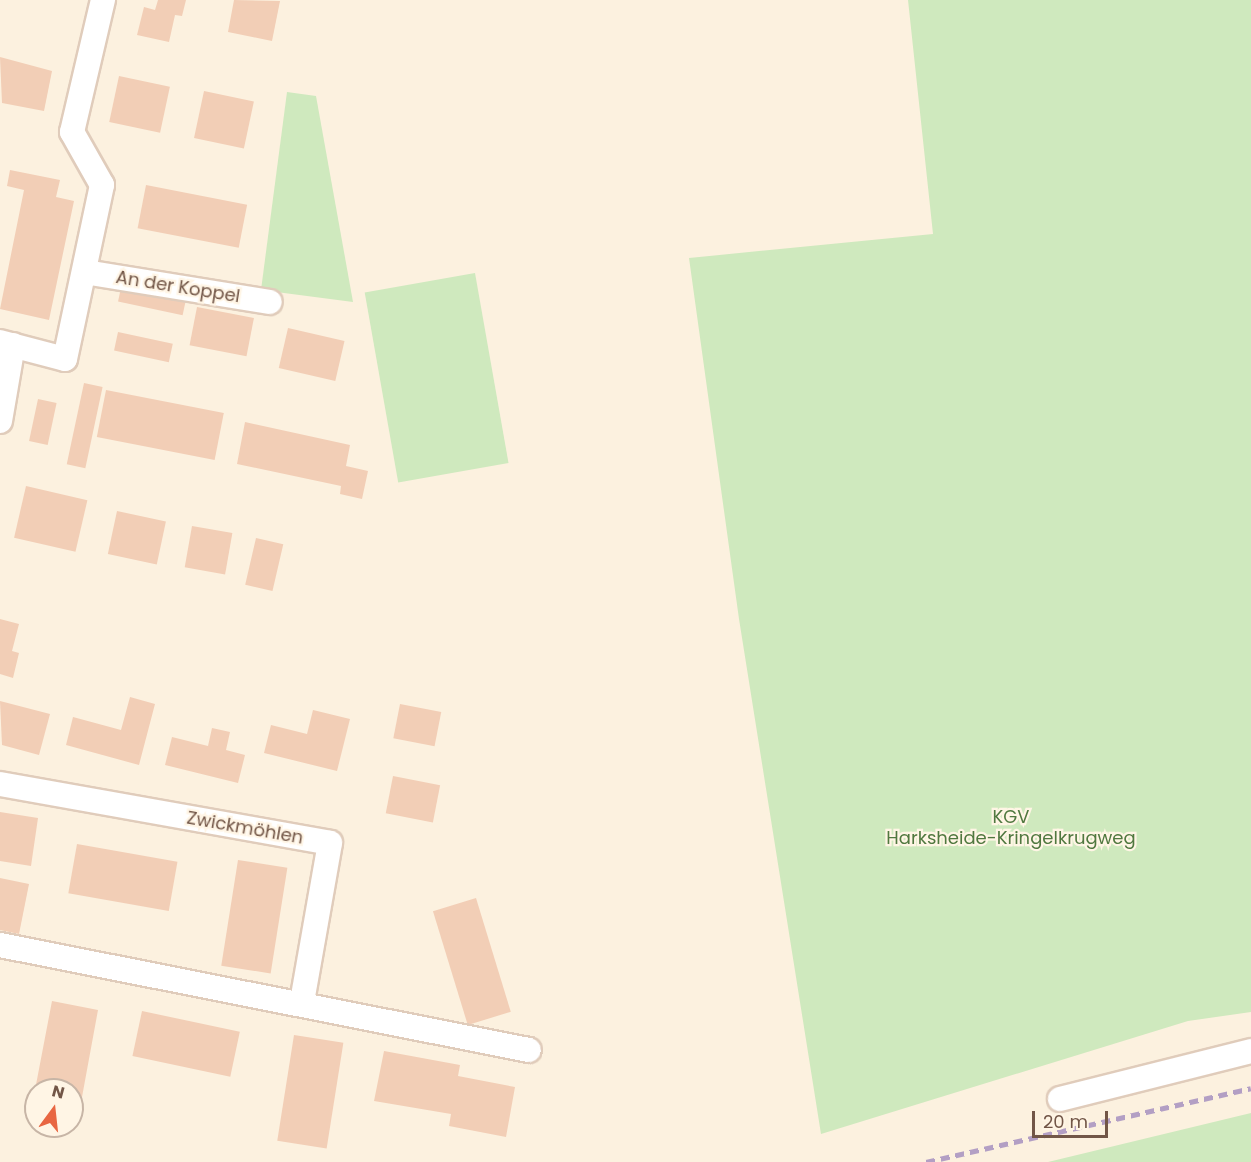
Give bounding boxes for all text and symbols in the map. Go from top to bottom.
street label: An der Koppel [114,267,242,307]
street label: Zwickmöhlen [185,807,305,849]
park label: KGV Harksheide-Kringelkrugweg [886,807,1136,850]
north arrow [24,1078,84,1138]
text: N [49,1079,67,1105]
scale bar [1035,1099,1112,1137]
text: 20 m [1043,1109,1088,1134]

